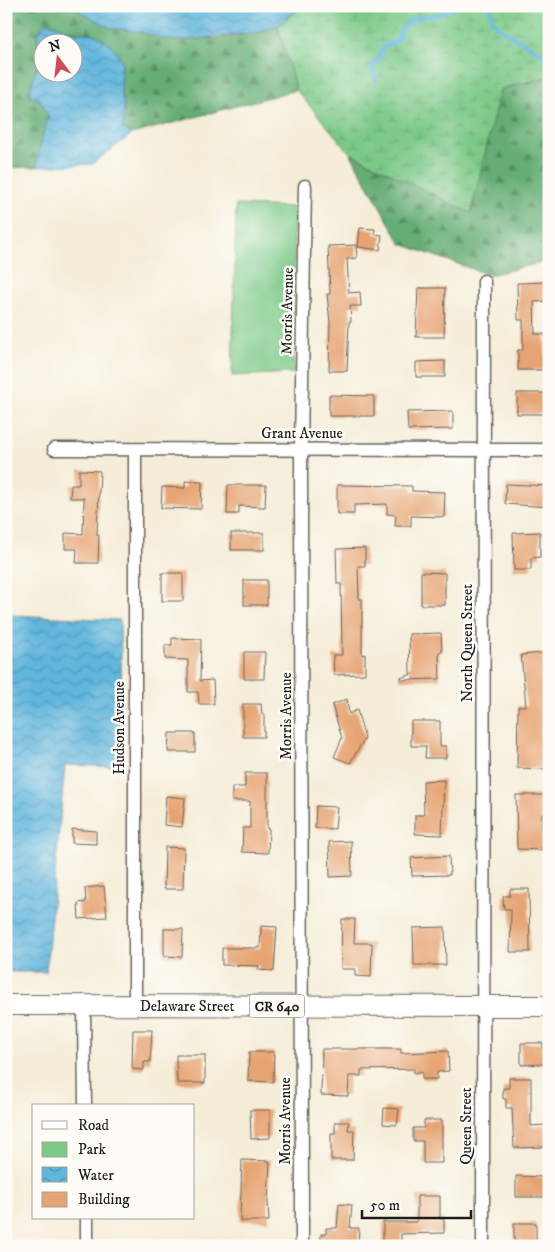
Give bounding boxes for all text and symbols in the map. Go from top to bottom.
north arrow [32,32,82,82]
text: N [47,36,63,57]
street label: Morris Avenue [277,267,298,355]
street label: Grant Avenue [261,424,343,443]
street label: North Queen Street [458,584,477,702]
street label: Morris Avenue [277,672,296,760]
street label: Hudson Avenue [110,681,129,775]
road number: CR 640 [250,994,304,1018]
street label: Delaware Street [140,997,235,1016]
street label: Morris Avenue [276,1077,295,1165]
street label: Queen Street [457,1087,476,1165]
legend [32,1104,195,1220]
text: Road [78,1116,110,1135]
text: Park [78,1140,107,1159]
text: Water [77,1166,114,1185]
scale bar [362,1187,471,1219]
text: Building [78,1190,130,1209]
text: 50 m [370,1196,400,1215]

